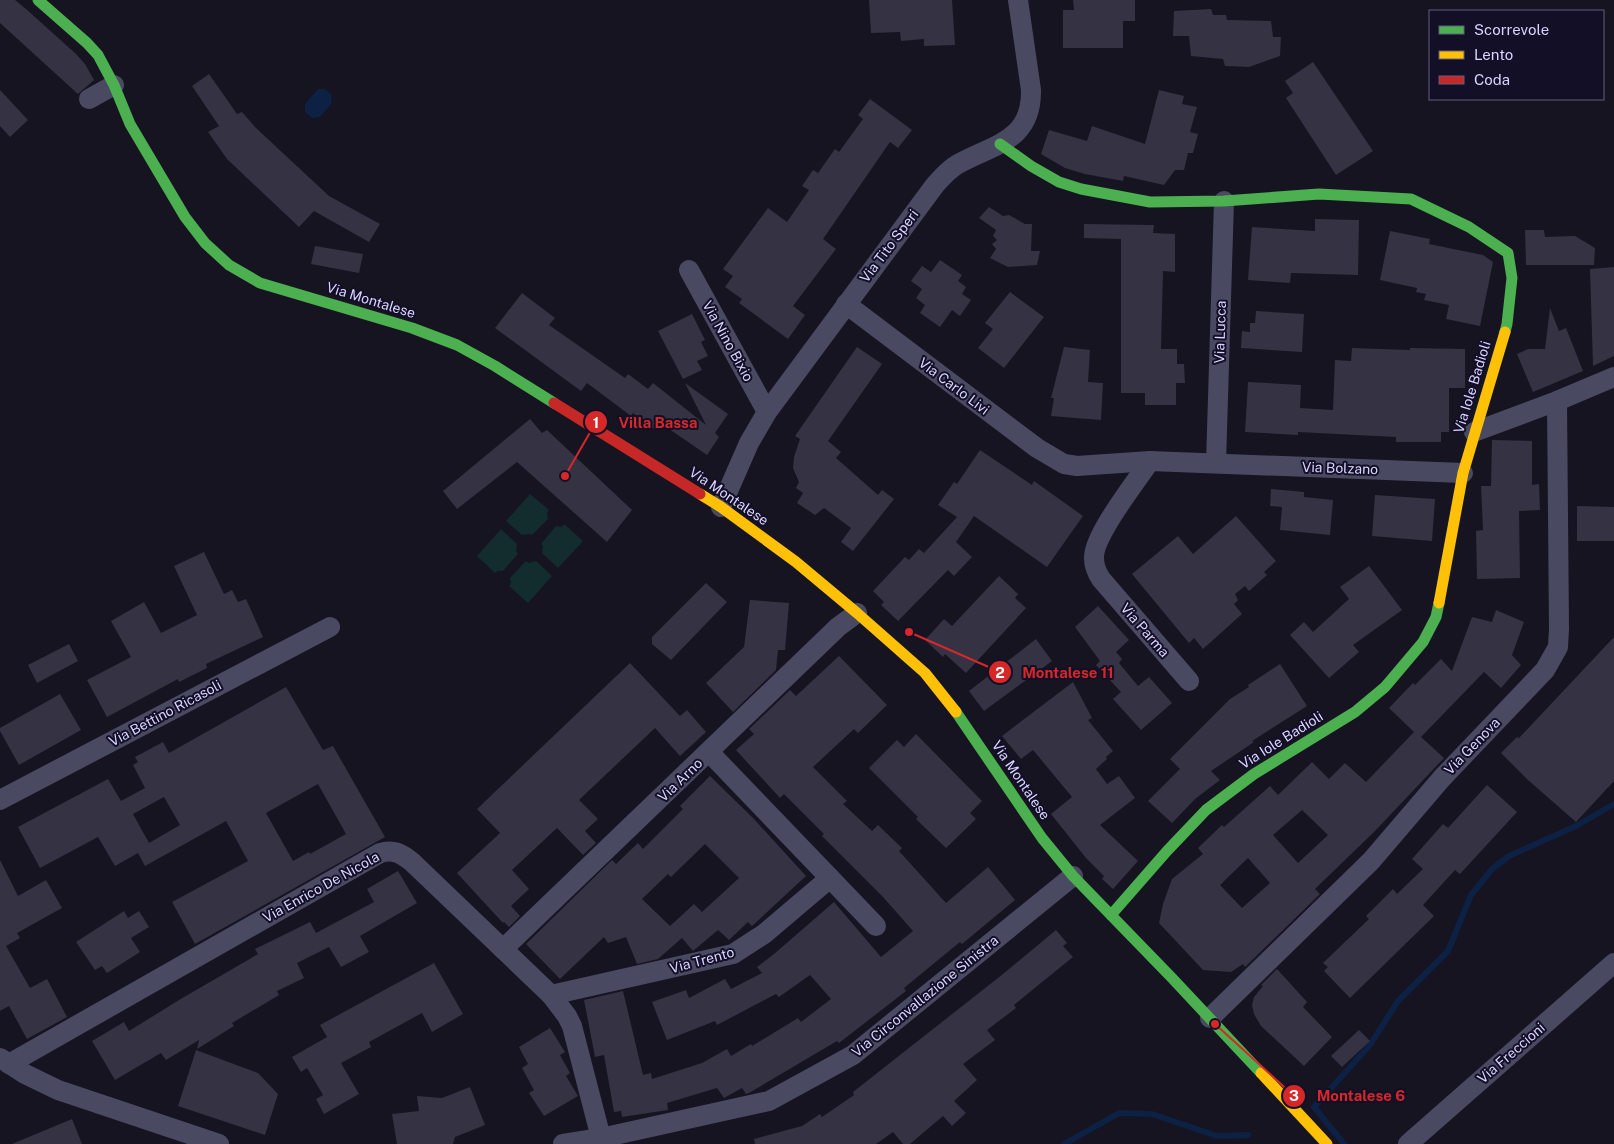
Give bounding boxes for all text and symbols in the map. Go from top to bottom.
legend [1429,10,1604,100]
text: Scorrevole [1474,21,1549,38]
text: Lento [1474,46,1513,63]
text: Coda [1474,71,1510,88]
street label: Via Tito Speri [856,206,922,286]
street label: Via Montalese [325,279,417,321]
street label: Via Nino Bixio [699,298,757,384]
street label: Via Lucca [1211,300,1229,364]
street label: Via Iole Badioli [1450,339,1494,435]
street label: Via Carlo Livi [916,354,992,418]
callout: Villa Bassa [583,407,707,437]
text: 1 [593,414,599,431]
text: Villa Bassa [618,414,698,431]
street label: Via Bolzano [1302,459,1378,477]
street label: Via Montalese [686,464,772,528]
street label: Via Parma [1117,600,1173,660]
callout: Montalese 11 [987,657,1124,687]
text: 2 [995,664,1005,681]
text: Montalese 11 [1022,664,1114,681]
street label: Via Bettino Ricasoli [106,677,224,749]
street label: Via Iole Badioli [1236,708,1326,772]
street label: Via Genova [1441,714,1503,778]
street label: Via Montalese [989,737,1053,823]
street label: Via Arno [655,755,706,805]
street label: Via Enrico De Nicola [260,848,382,926]
street label: Via Circonvallazione Sinistra [849,932,1001,1060]
street label: Via Trento [668,944,736,976]
street label: Via Freccioni [1474,1020,1548,1086]
callout: Montalese 6 [1281,1081,1415,1111]
text: 3 [1289,1087,1299,1104]
text: Montalese 6 [1317,1087,1405,1104]

